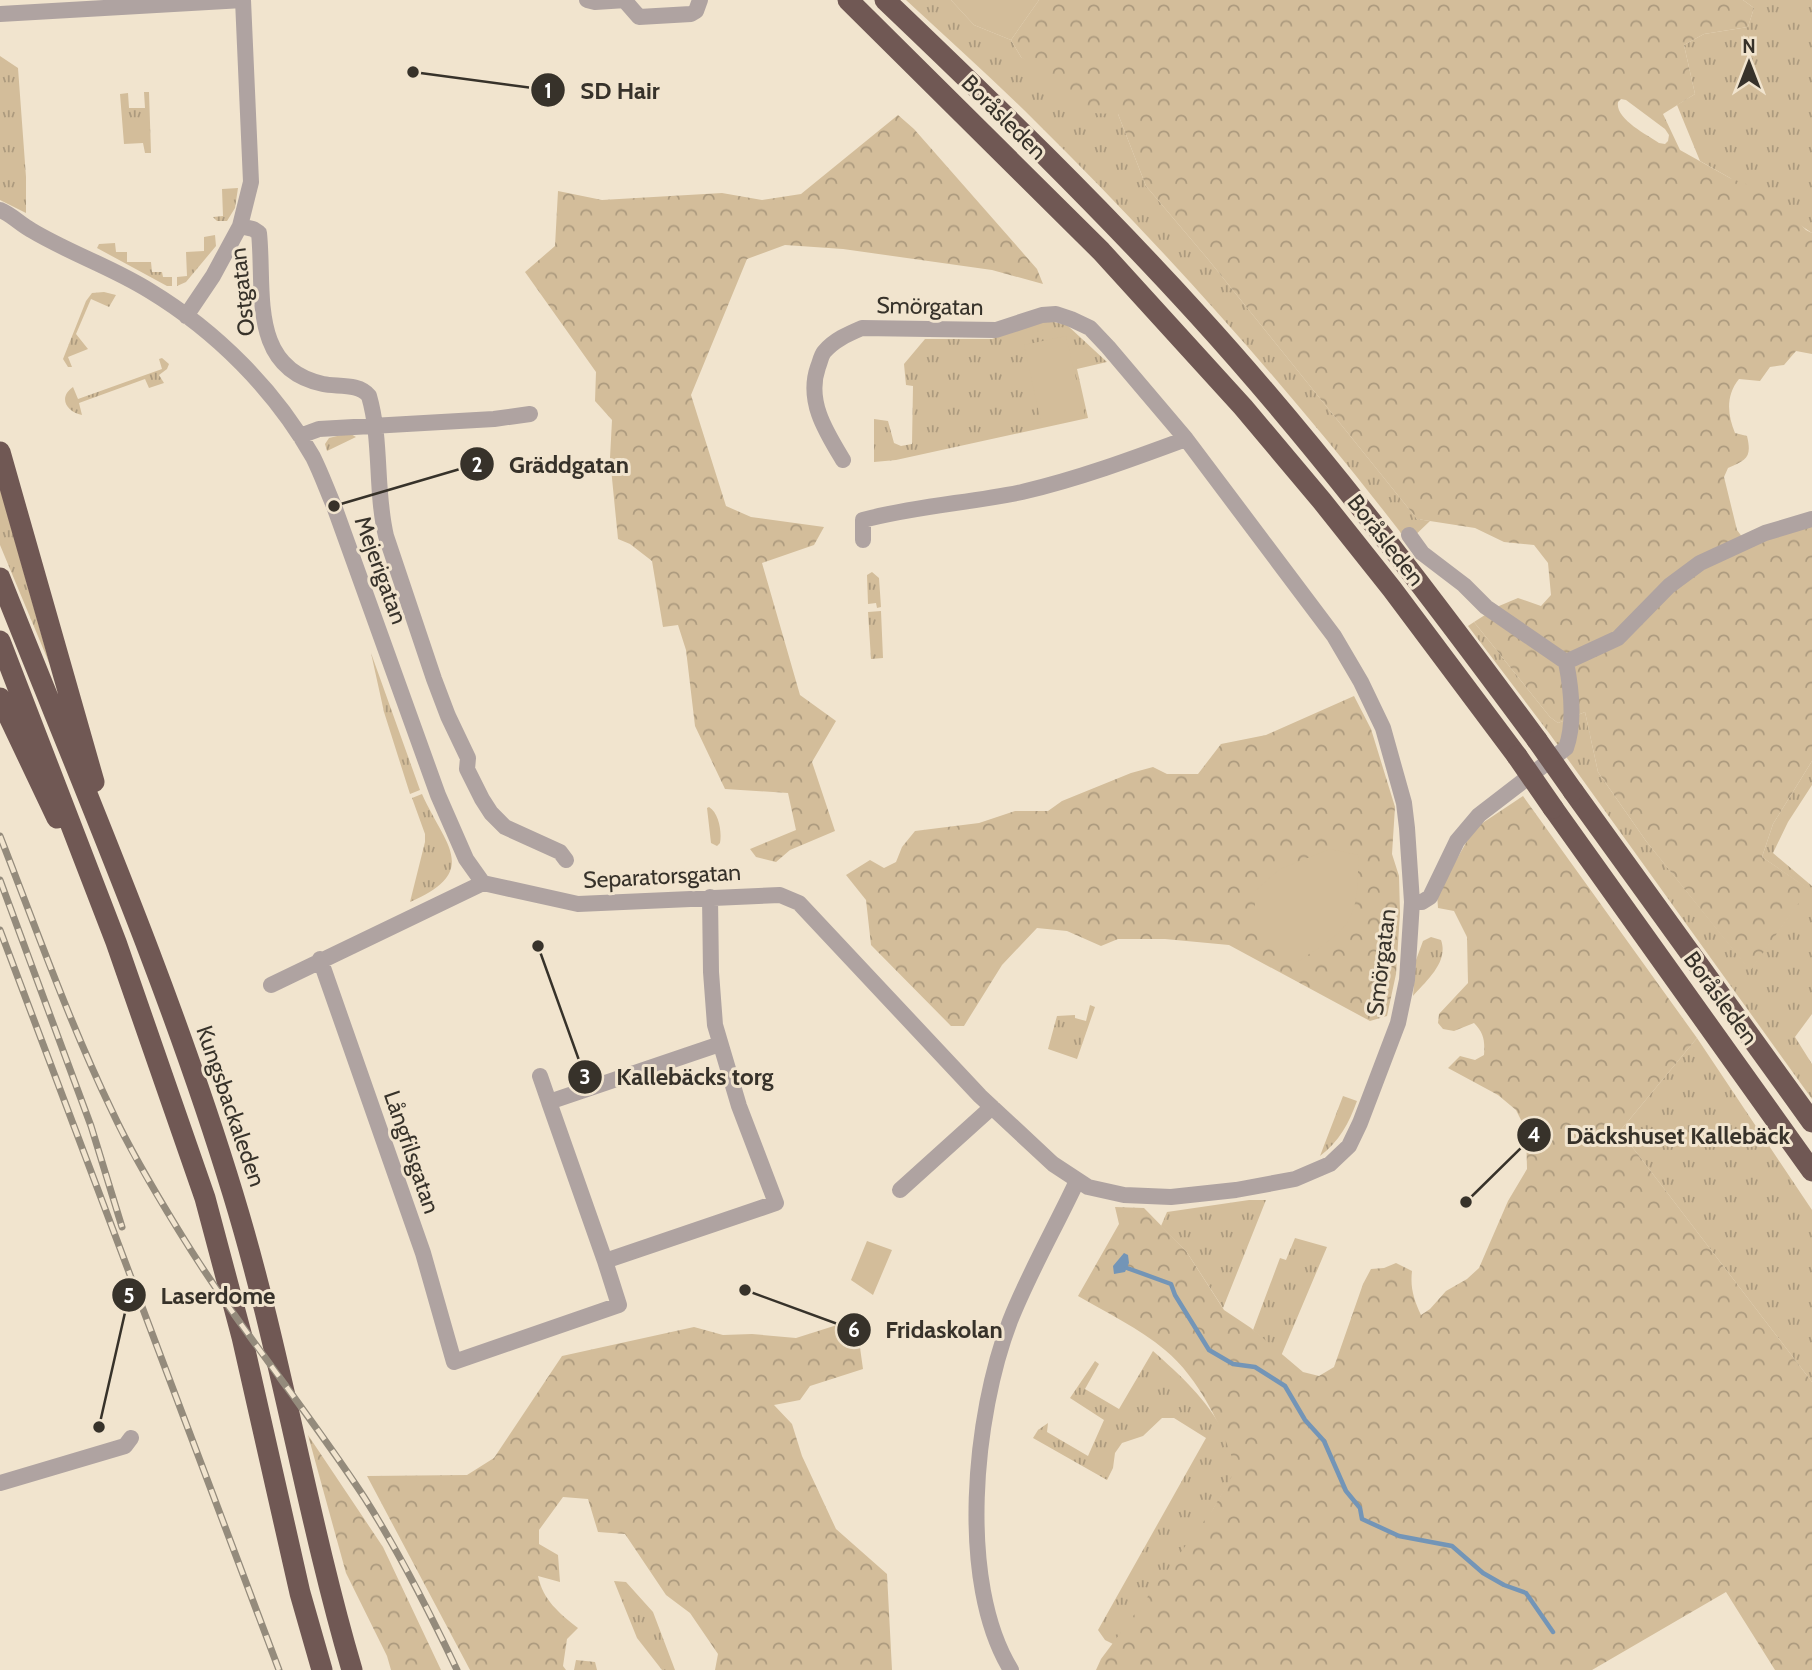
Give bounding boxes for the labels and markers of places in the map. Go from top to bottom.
callout: SD Hair [531,68,673,113]
callout: Gräddgatan [460,442,643,487]
callout: Kallebäcks torg [568,1054,788,1099]
callout: Däckshuset Kallebäck [1517,1113,1804,1158]
callout: Laserdome [112,1273,289,1318]
callout: Fridaskolan [837,1307,1017,1352]

